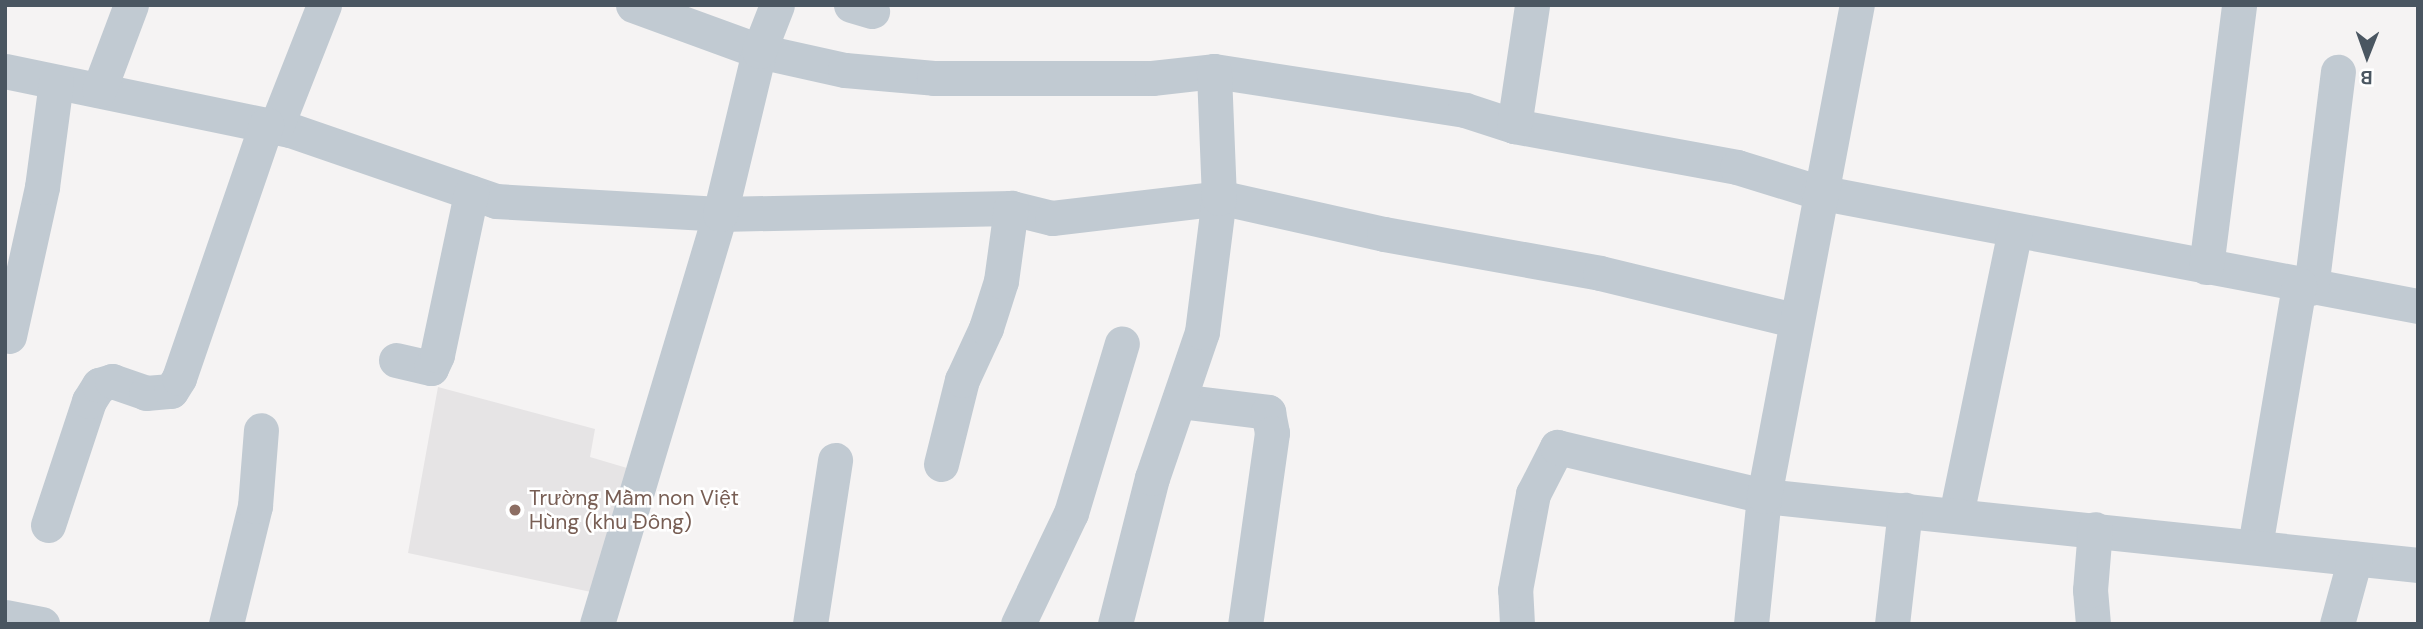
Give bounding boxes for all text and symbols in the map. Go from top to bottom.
north arrow [2332,21,2402,91]
text: B [2360,65,2373,90]
place label: Trường Mầm non Việt Hùng (khu Đông) [529,485,739,535]
marker: Trường Mầm non Việt Hùng (khu Đông) [507,502,523,518]

